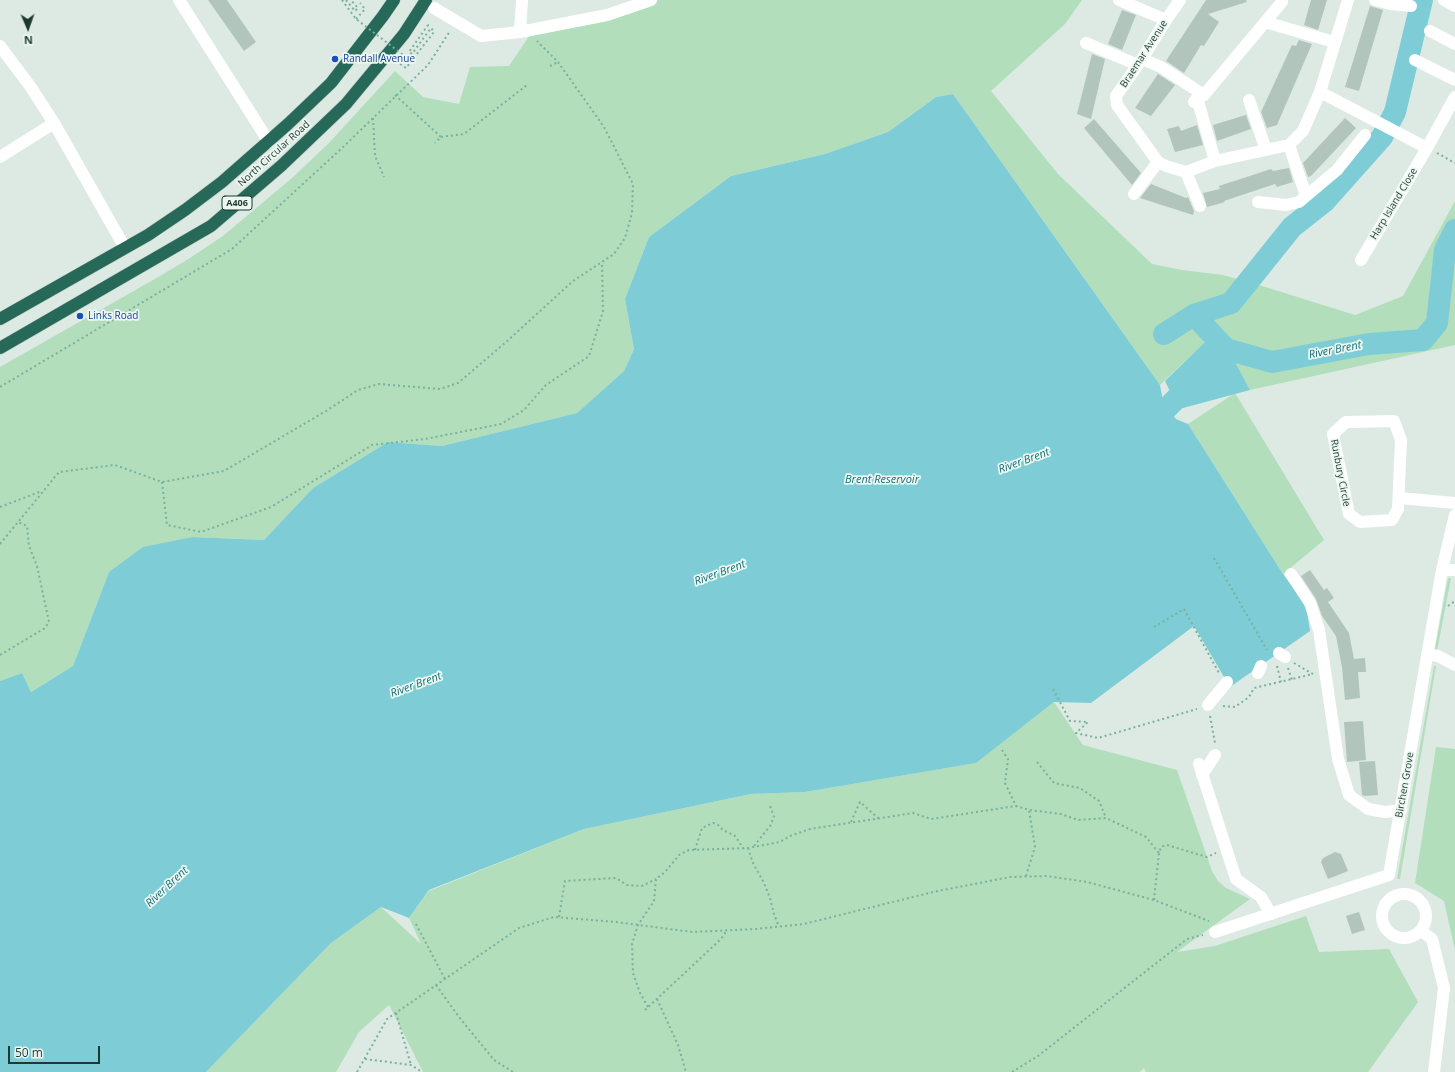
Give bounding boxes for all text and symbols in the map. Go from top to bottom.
north arrow [8,8,48,48]
street label: Braemar Avenue [1118,18,1170,90]
text: N [24,33,33,48]
place label: Randall Avenue [343,53,415,65]
marker: Randall Avenue [330,54,340,64]
street label: North Circular Road [236,119,312,189]
street label: Harp Island Close [1368,166,1420,242]
road number: A406 [222,196,252,210]
place label: Links Road [88,310,138,322]
marker: Links Road [75,311,85,321]
water label: River Brent [1308,338,1362,362]
street label: Runbury Circle [1328,438,1352,508]
water label: River Brent [997,446,1051,476]
water label: Brent Reservoir [845,473,919,487]
water label: River Brent [693,558,747,588]
water label: River Brent [389,670,443,700]
street label: Birchen Grove [1393,751,1417,819]
water label: River Brent [143,864,191,910]
scale bar [10,1038,102,1064]
text: 50 m [15,1044,43,1061]

